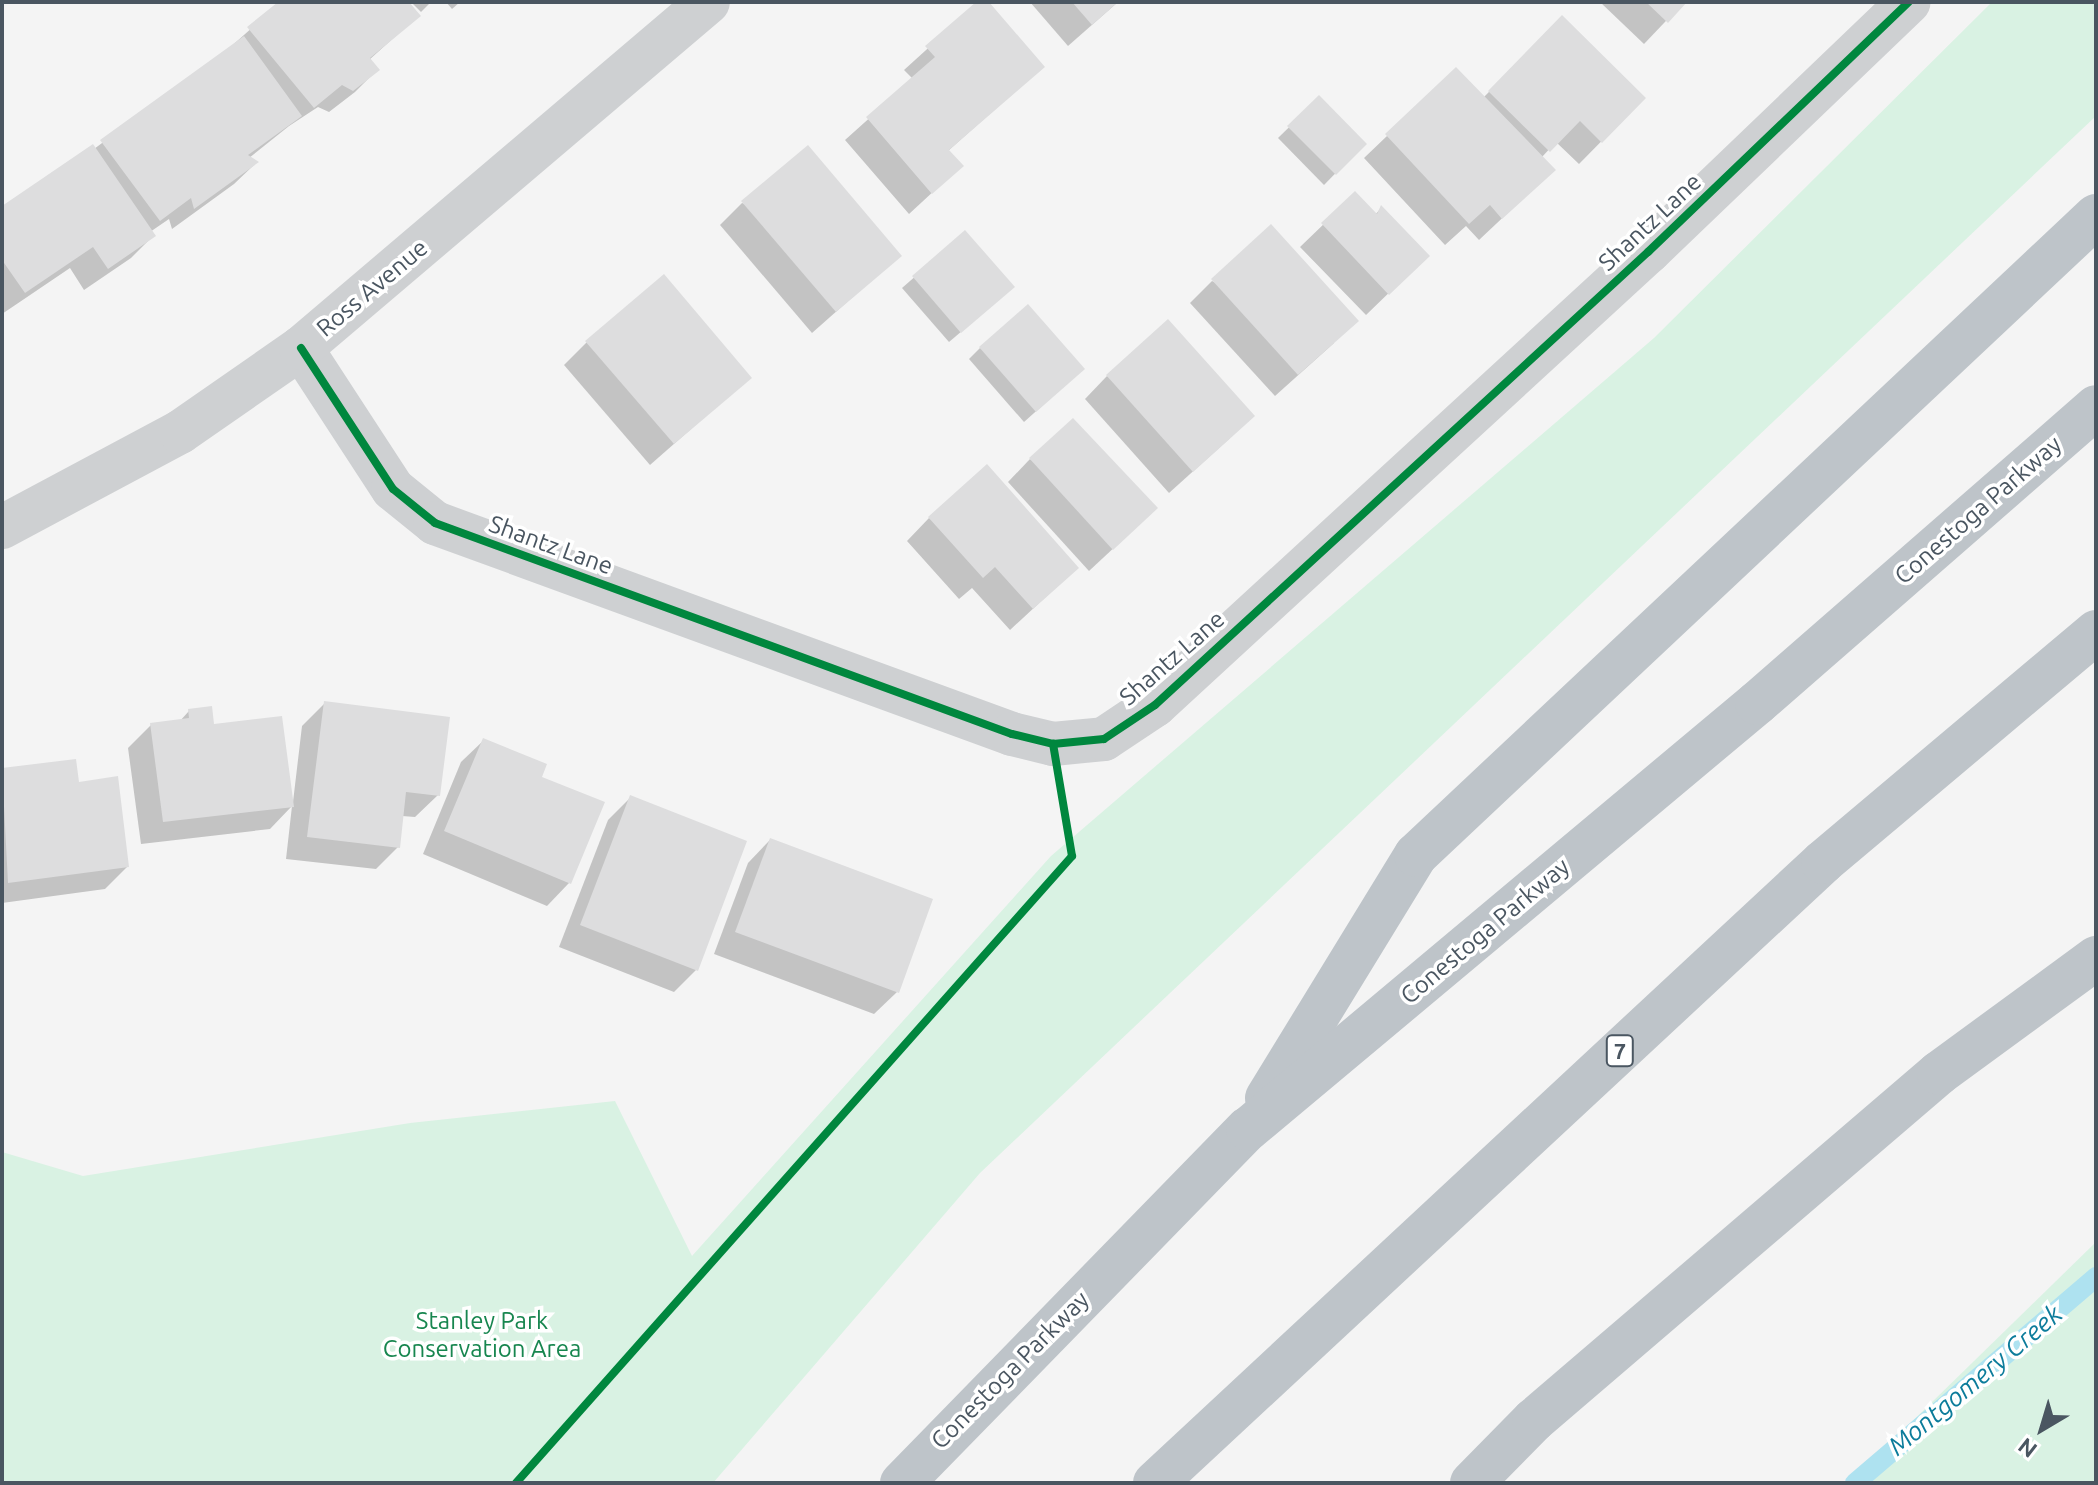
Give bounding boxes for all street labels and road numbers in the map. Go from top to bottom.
street label: Shantz Lane [1593,167,1707,277]
street label: Ross Avenue [311,233,433,343]
street label: Conestoga Parkway [1889,430,2067,590]
street label: Shantz Lane [485,509,617,581]
street label: Shantz Lane [1114,605,1230,711]
street label: Conestoga Parkway [1395,852,1575,1010]
road number: 7 [1604,1033,1636,1069]
street label: Conestoga Parkway [925,1285,1095,1455]

